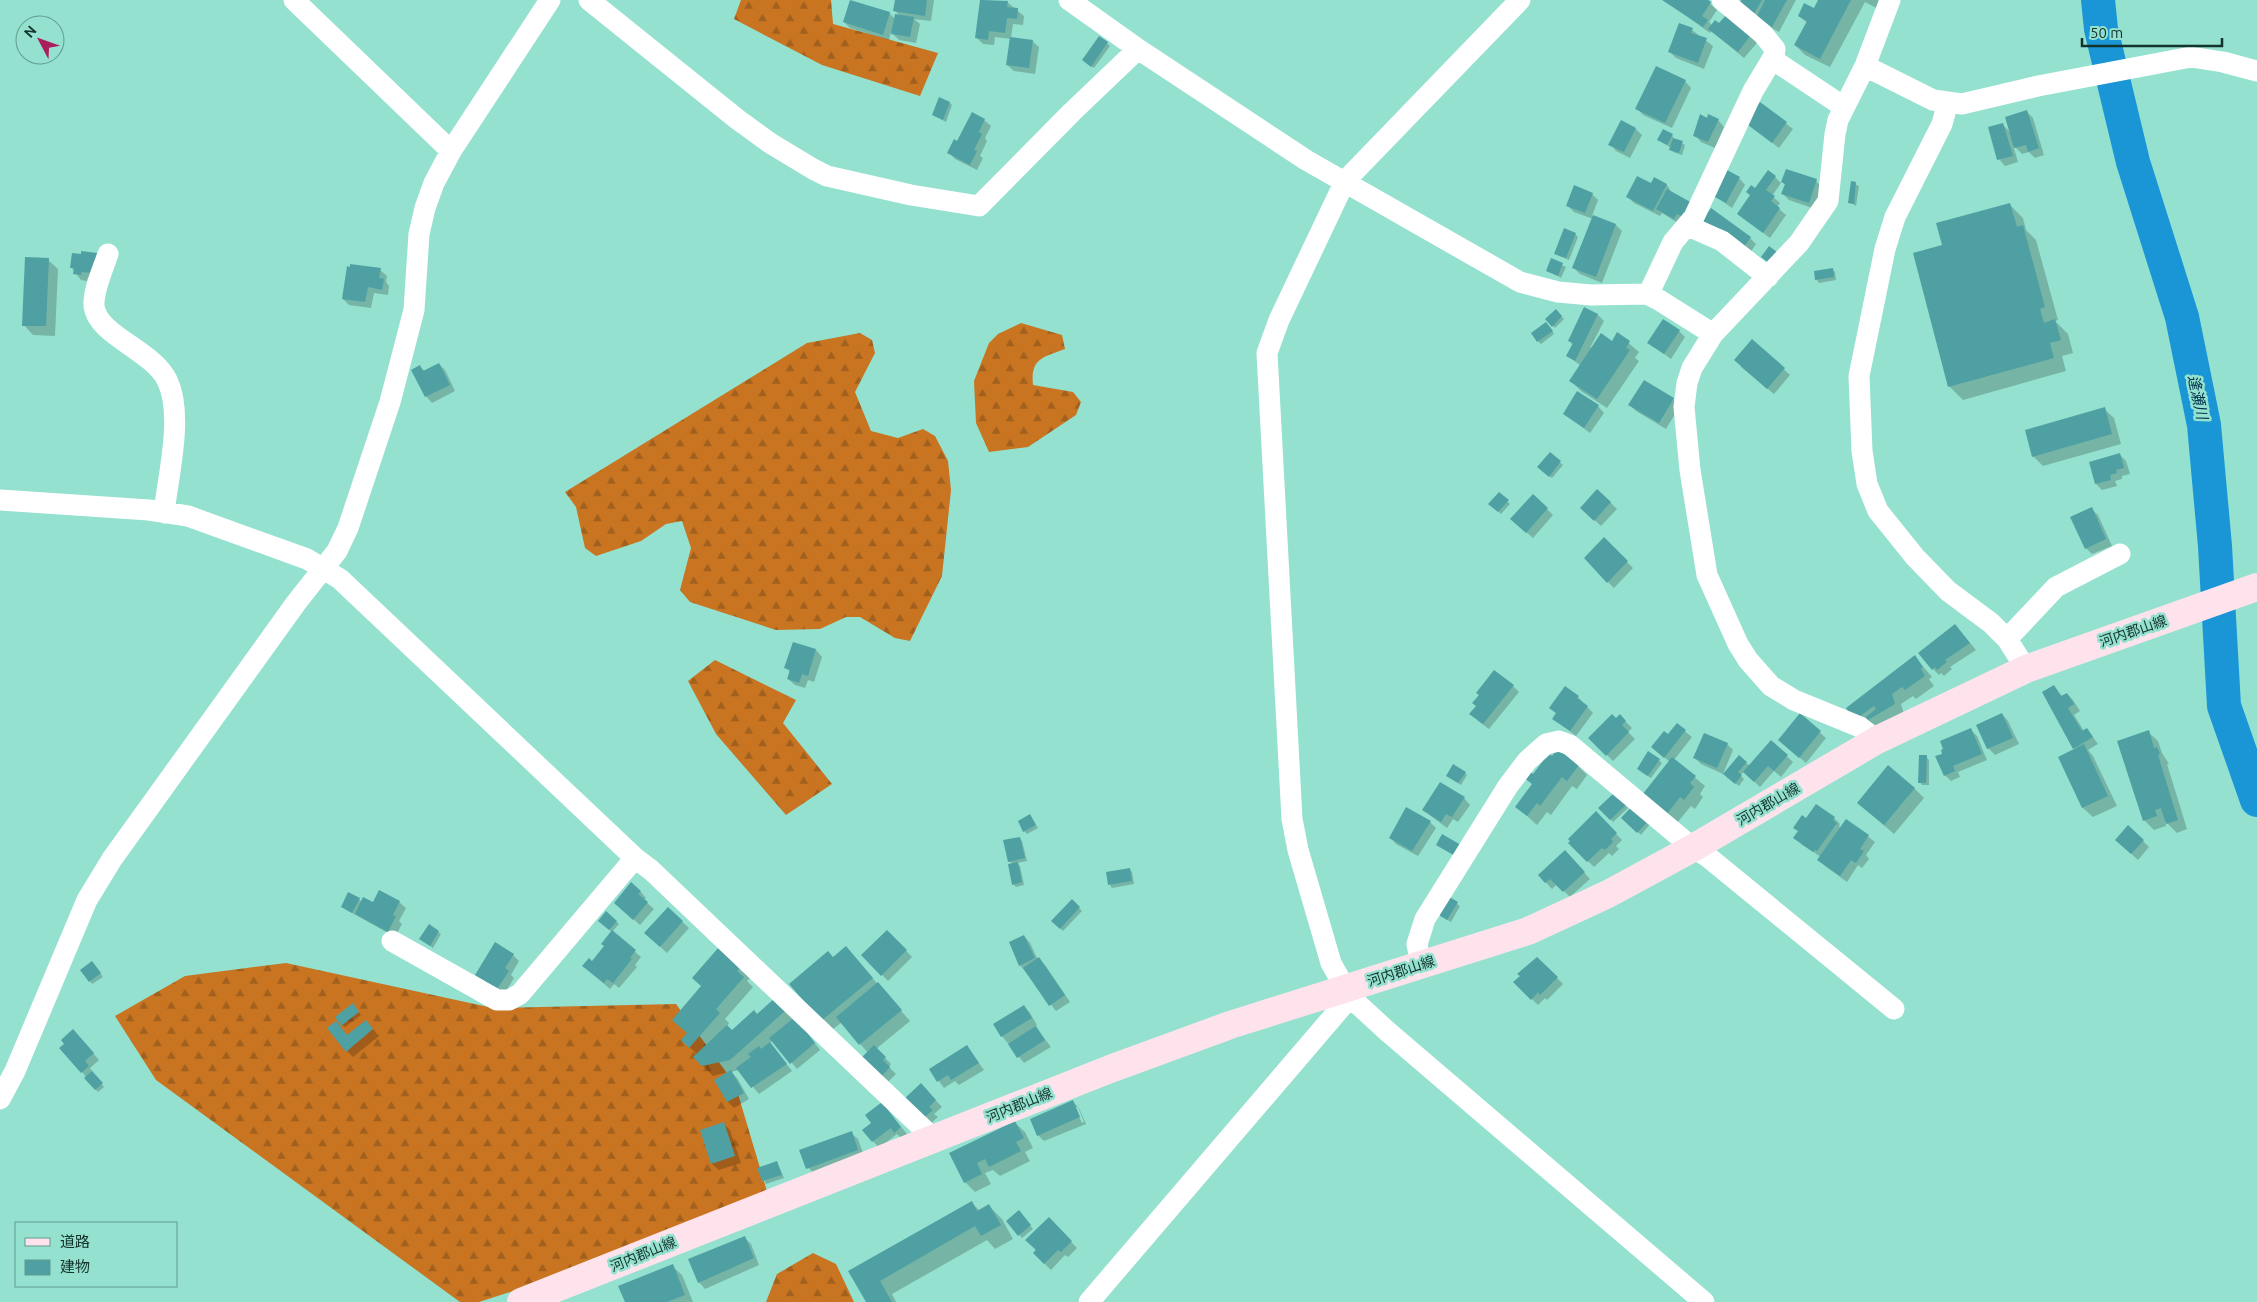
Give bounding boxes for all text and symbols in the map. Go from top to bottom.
north arrow [15,15,65,65]
scale bar [2082,15,2222,47]
text: N [21,22,40,41]
text: 50 m [2090,24,2123,41]
water label: 逢瀬川 [2185,373,2211,423]
street label: 河内郡山線 [2097,612,2169,650]
street label: 河内郡山線 [1734,780,1802,828]
street label: 河内郡山線 [1365,953,1437,989]
street label: 河内郡山線 [984,1084,1054,1126]
legend [15,1222,178,1287]
text: 道路 [60,1233,90,1250]
street label: 河内郡山線 [608,1233,678,1275]
text: 建物 [60,1258,90,1275]

